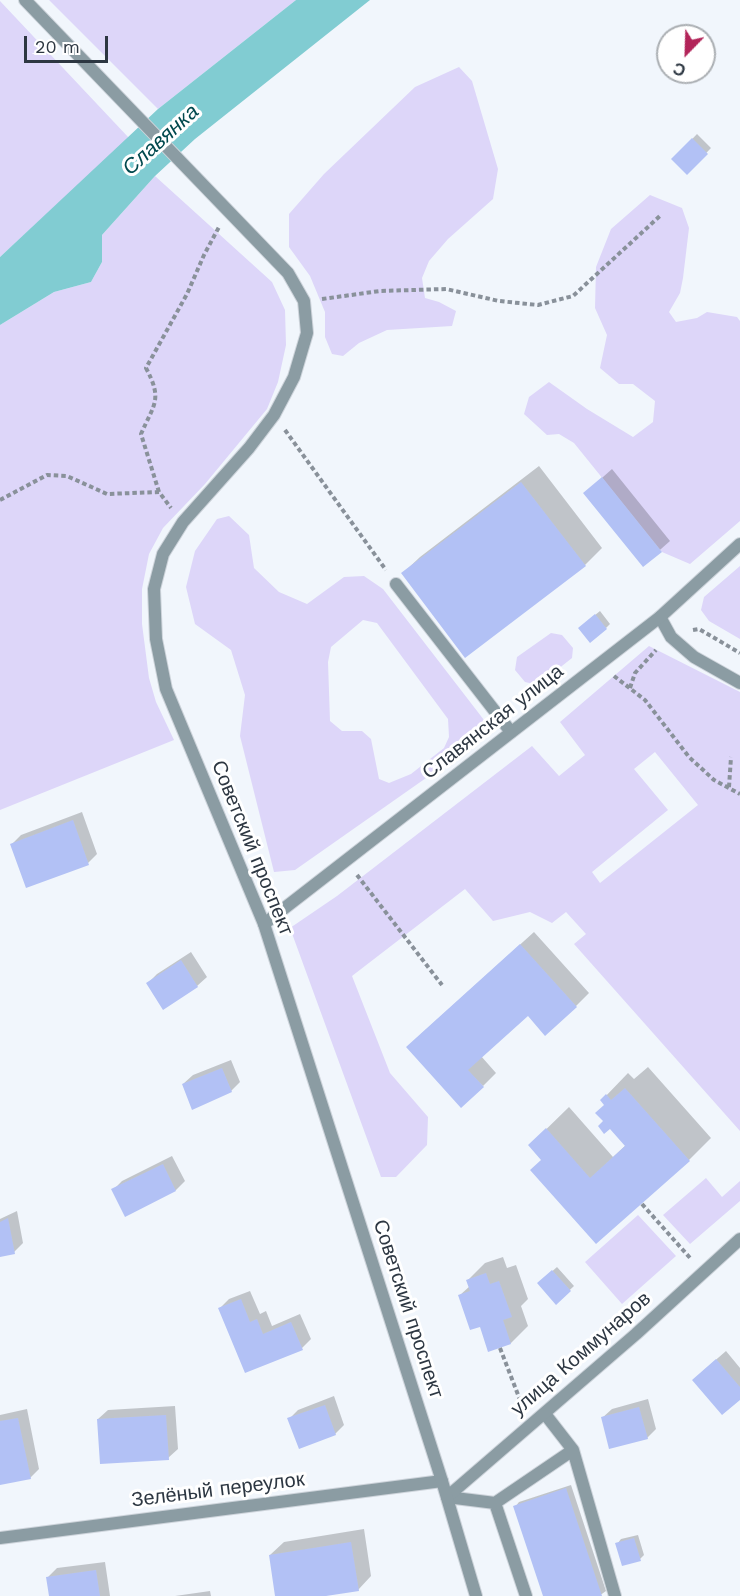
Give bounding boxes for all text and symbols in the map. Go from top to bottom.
scale bar [27,24,111,62]
north arrow [656,24,716,84]
text: 20 m [35,36,80,57]
text: С [671,58,689,80]
water label: Славянка [118,99,204,181]
street label: Славянская улица [418,659,568,785]
street label: Советский проспект [206,757,298,939]
street label: Советский проспект [368,1217,448,1401]
street label: улица Коммунаров [506,1287,656,1421]
street label: Зелёный переулок [130,1467,306,1513]

